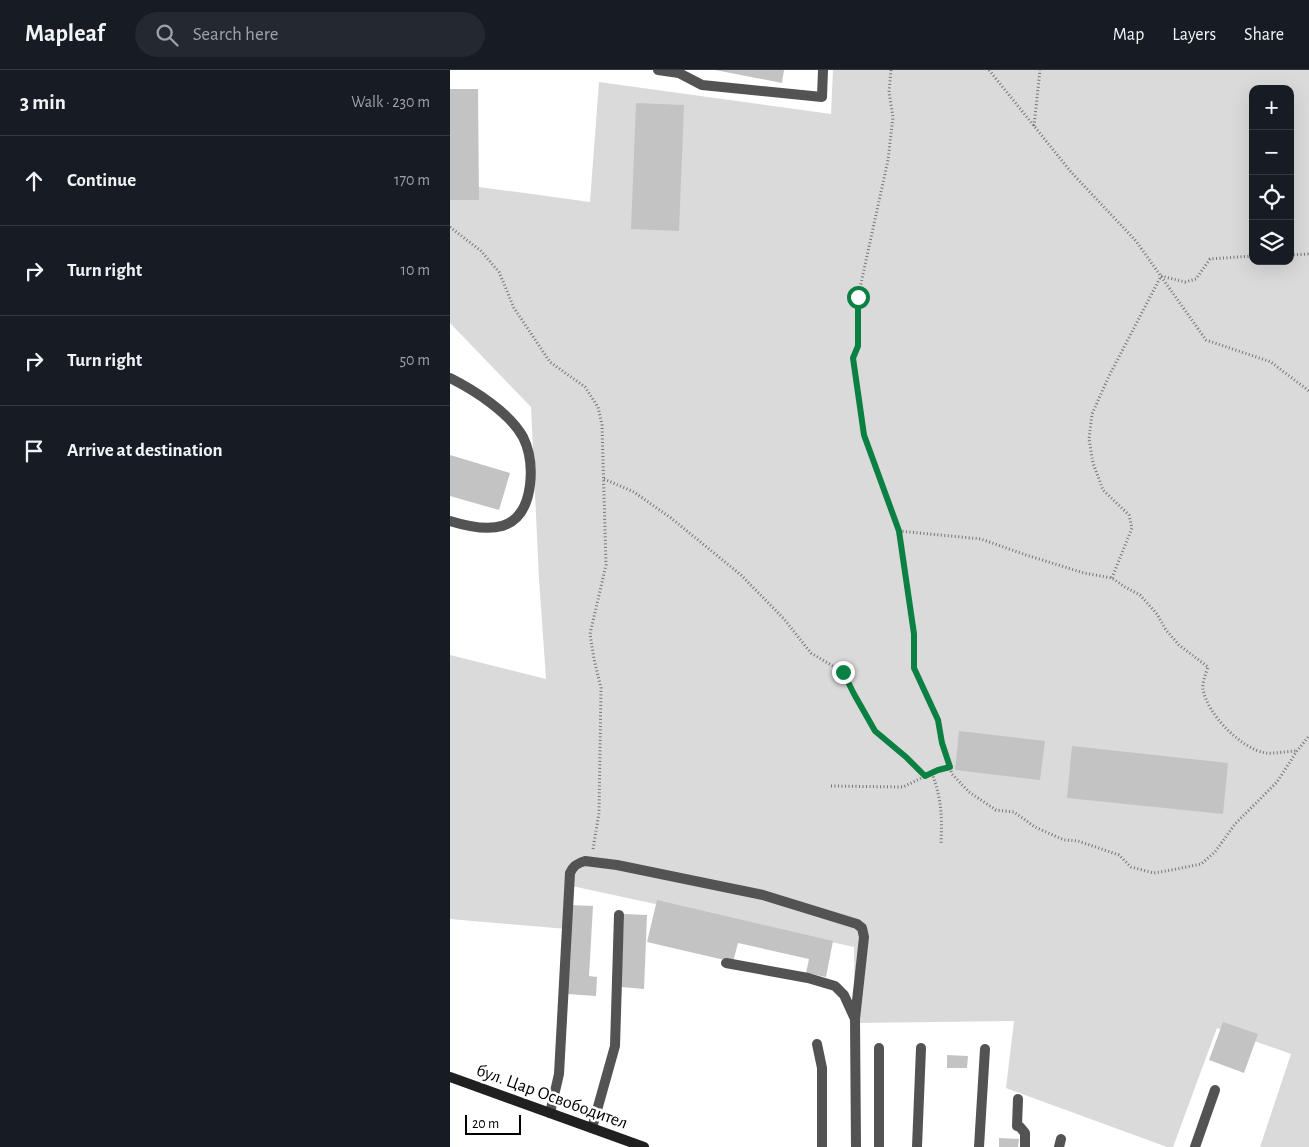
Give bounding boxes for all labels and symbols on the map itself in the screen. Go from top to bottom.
route start [847,286,870,309]
route end [832,661,855,684]
street label: бул. Цар Освободител [474,1060,630,1133]
scale bar [465,1112,521,1135]

